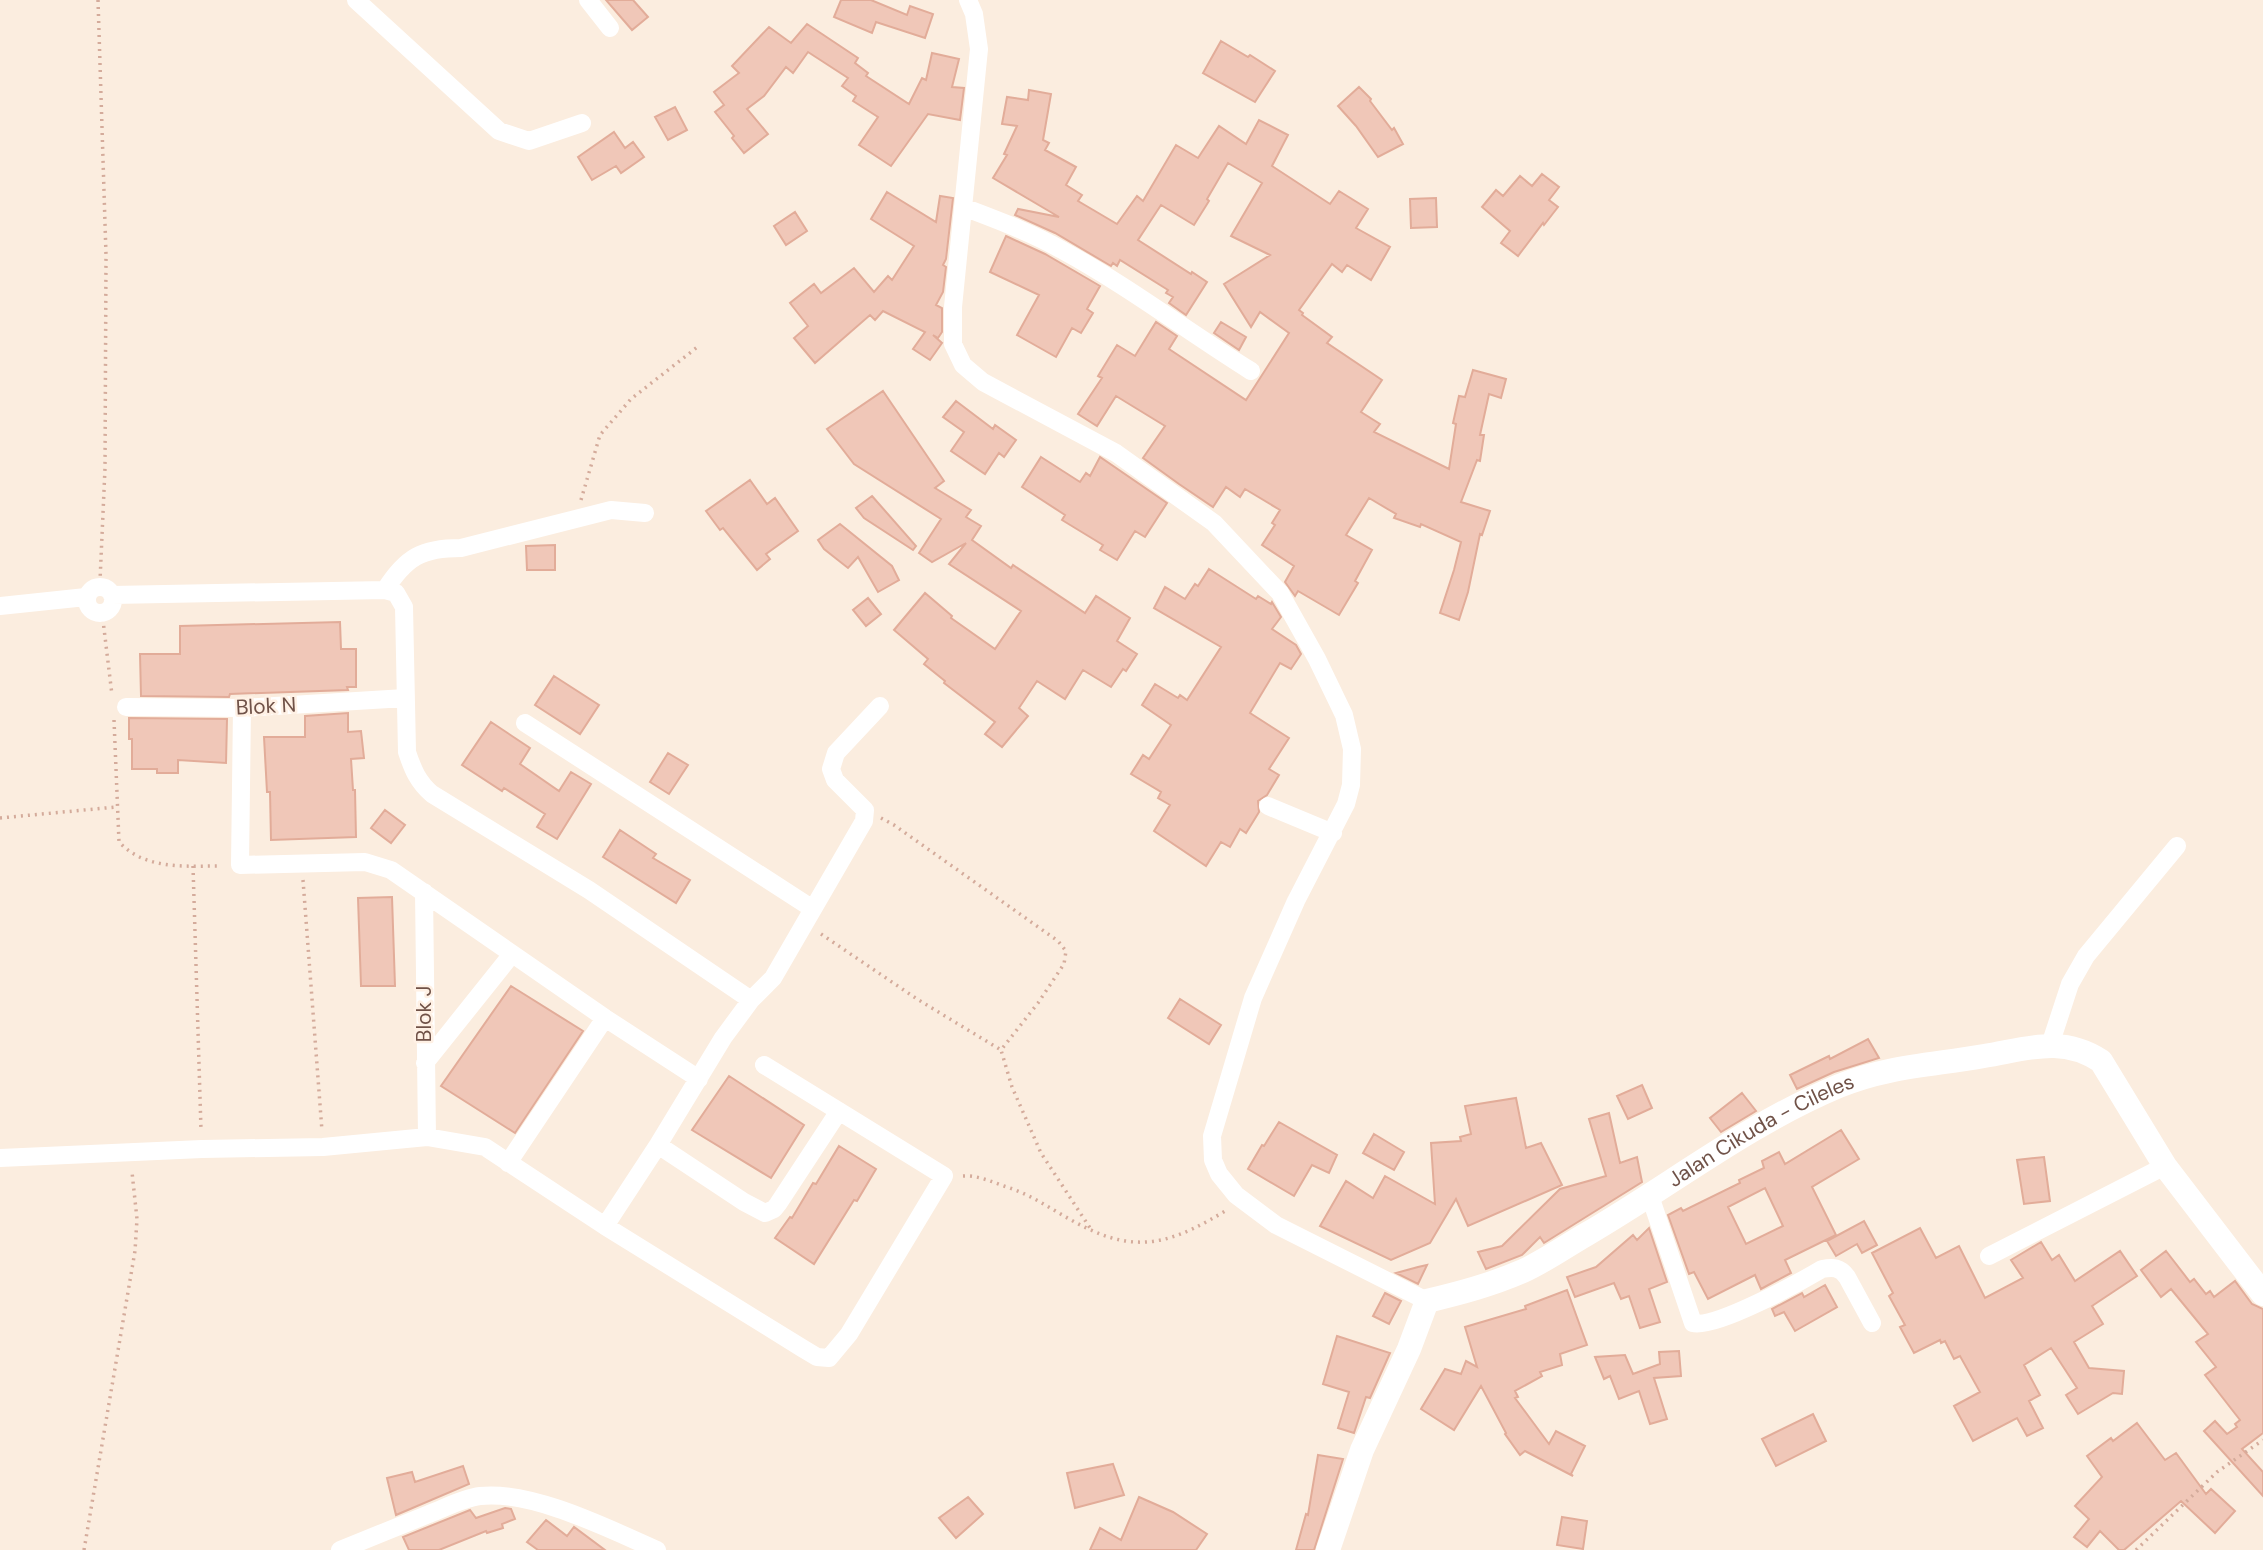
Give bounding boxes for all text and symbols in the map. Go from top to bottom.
street label: Blok N [235,690,297,722]
street label: Blok J [410,986,438,1042]
street label: Jalan Cikuda - Cileles [1663,1067,1858,1194]

